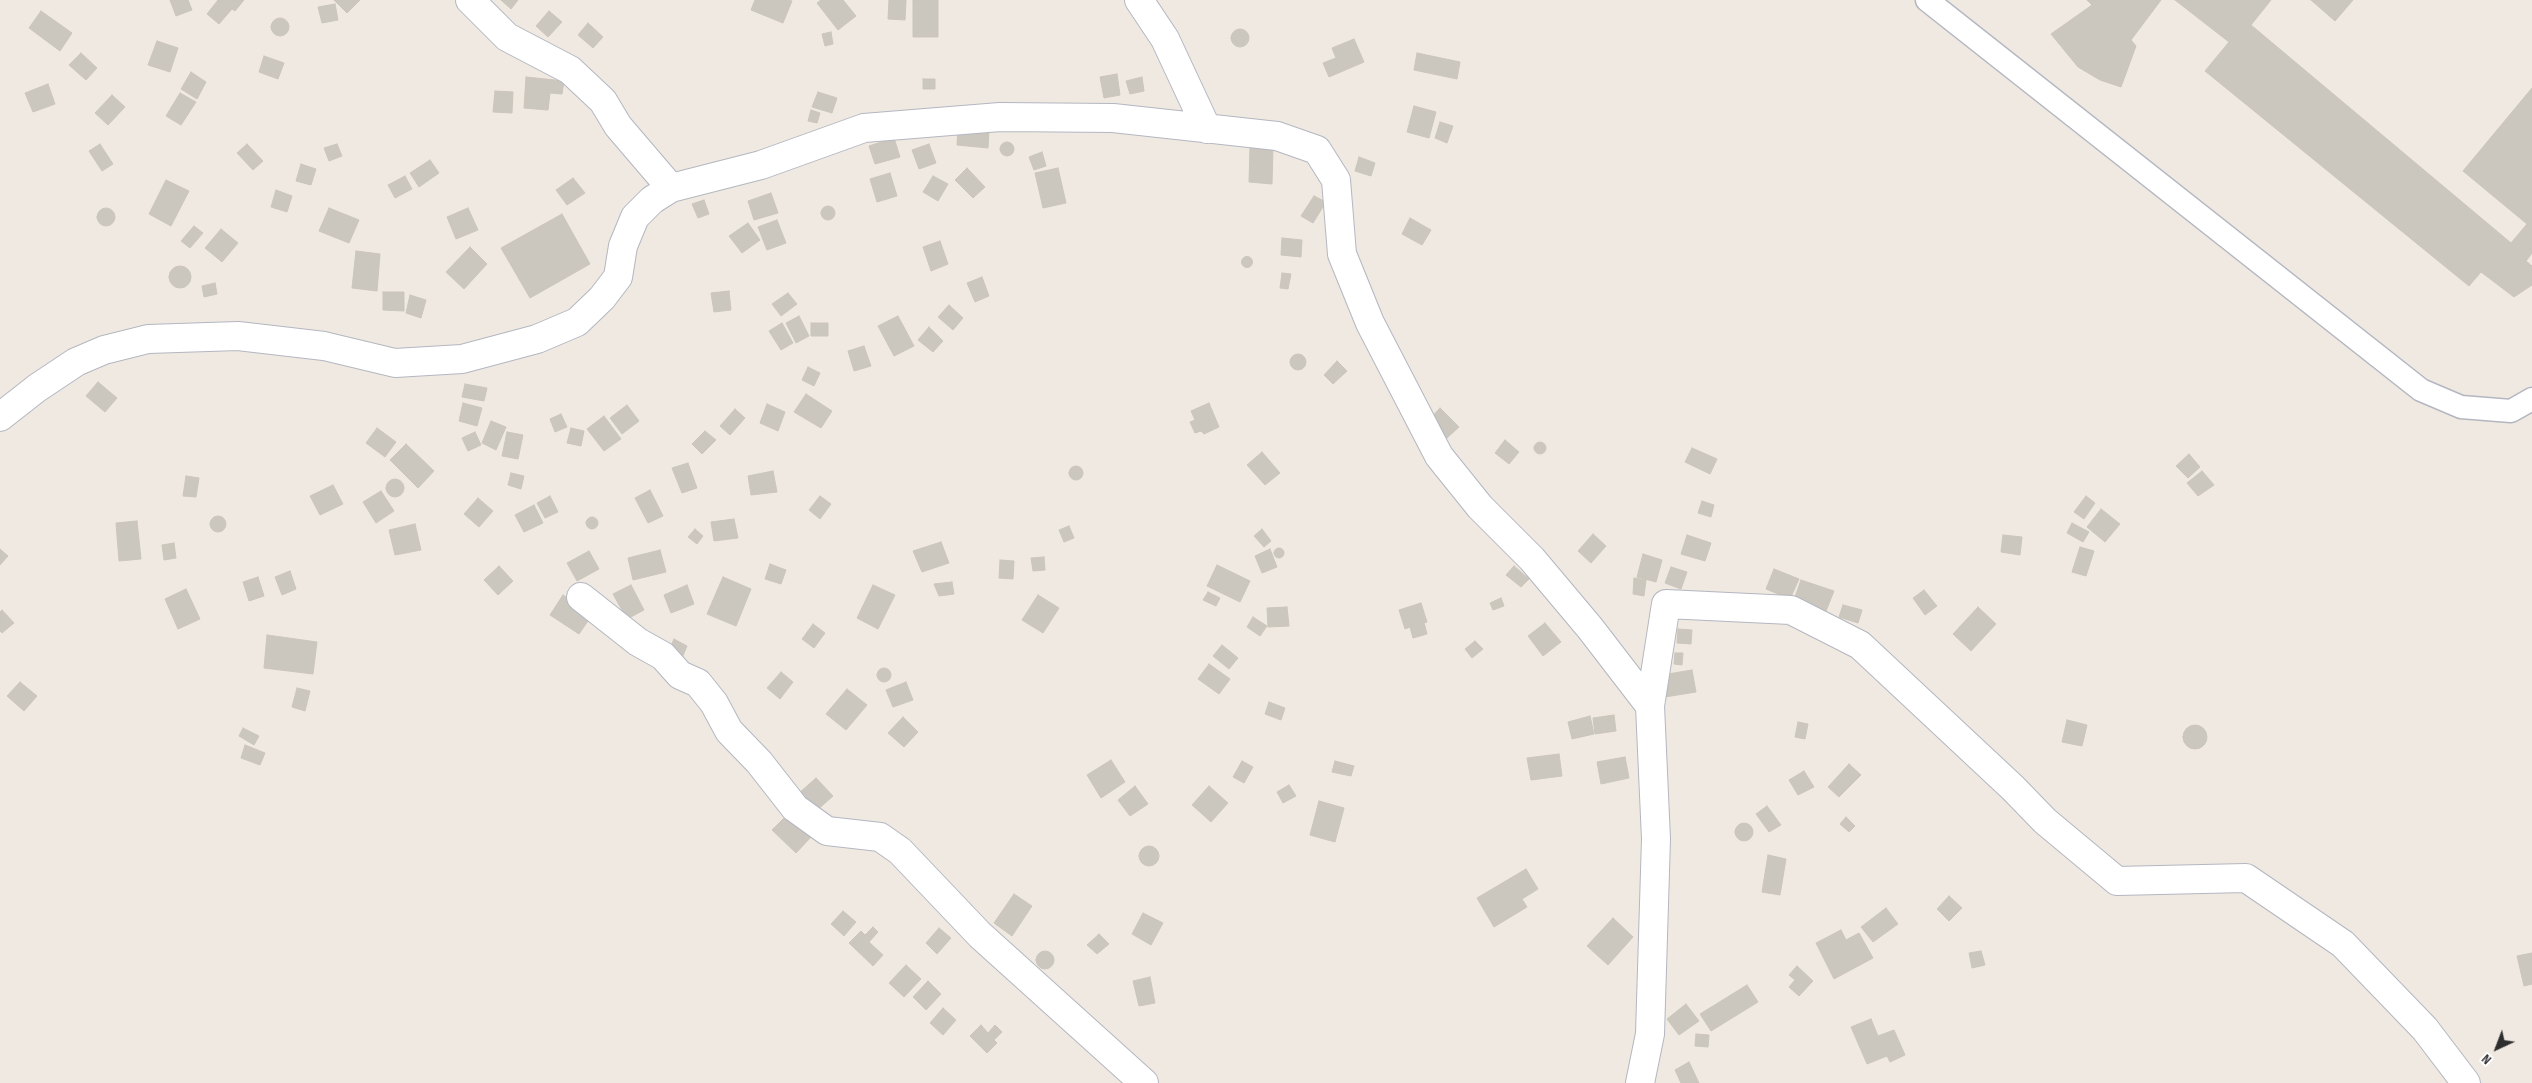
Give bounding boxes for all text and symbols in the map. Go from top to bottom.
north arrow [2472,1023,2522,1073]
text: N [2478,1051,2495,1068]

